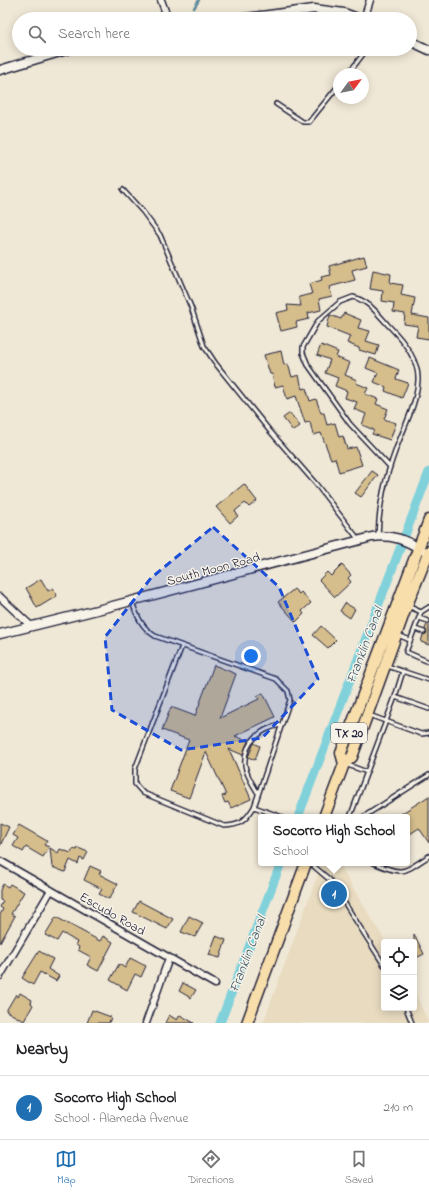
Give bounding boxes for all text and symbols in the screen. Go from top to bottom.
search box [12,12,417,56]
icon: search [26,23,48,45]
text: Search here [58,23,130,45]
north arrow [333,68,369,104]
street label: South Moon Road [165,548,263,591]
water label: Franklin Canal [341,603,390,687]
your location [241,646,261,666]
road number: TX 20 [331,723,367,743]
popup [258,814,410,866]
text: Socorro High School [273,820,395,842]
text: School [273,842,308,861]
pin: 1 [321,879,347,909]
street label: Escudo Road [76,888,149,941]
water label: Franklin Canal [224,912,273,996]
map controls [381,939,417,1011]
button: locate [381,939,417,975]
button: layers [381,975,417,1011]
text: Nearby [16,1037,68,1062]
text: Socorro High School [54,1087,176,1109]
text: 1 [27,1098,31,1117]
text: 210 m [383,1098,413,1117]
text: School · Alameda Avenue [54,1109,188,1128]
tab: Map [55,1148,77,1188]
tab: Directions [188,1148,234,1188]
tab: Saved [345,1148,374,1188]

